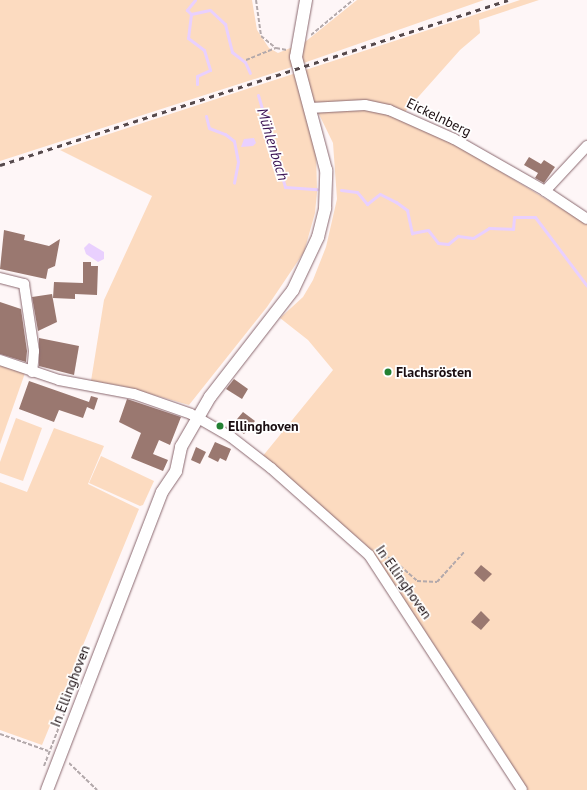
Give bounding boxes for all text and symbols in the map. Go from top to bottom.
street label: Eickelnberg [404,94,474,140]
water label: Mühlenbach [253,105,293,183]
place label: Flachsrösten [396,364,472,380]
marker: Flachsrösten [383,367,393,377]
place label: Ellinghoven [228,418,299,434]
marker: Ellinghoven [215,421,225,431]
street label: In Ellinghoven [372,542,436,622]
street label: In Ellinghoven [47,643,93,729]

